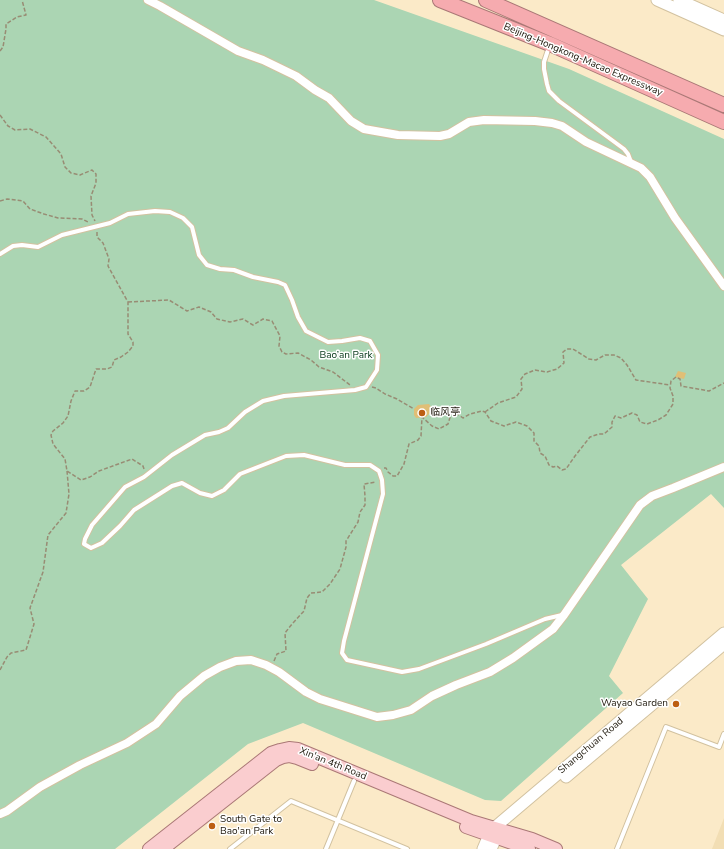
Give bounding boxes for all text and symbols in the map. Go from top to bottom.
street label: Beijing-Hongkong-Macao Expressway [502,21,664,99]
park label: Bao’an Park [319,350,373,362]
place label: 临风亭 [430,407,460,419]
marker: 临风亭 [417,408,427,418]
place label: Wayao Garden [601,698,668,710]
marker: Wayao Garden [671,699,681,709]
street label: Shangchuan Road [556,715,626,777]
street label: Xin'an 4th Road [298,745,368,783]
place label: South Gate to Bao'an Park [220,814,282,838]
marker: South Gate to Bao'an Park [207,821,217,831]

